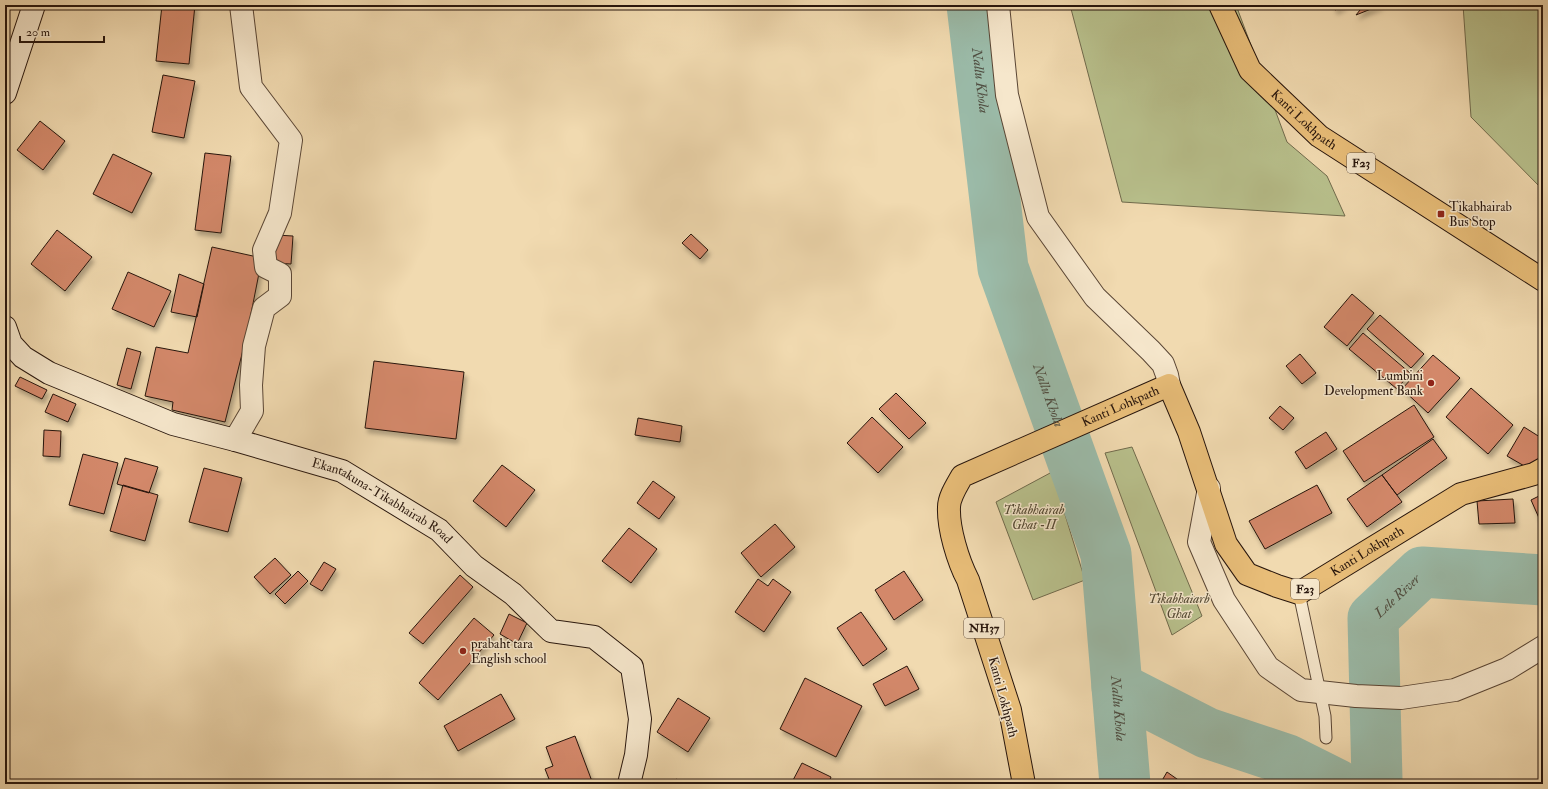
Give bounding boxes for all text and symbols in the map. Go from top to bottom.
scale bar [20,18,104,44]
text: 20 m [26,25,51,40]
water label: Nallu Khola [968,46,993,115]
street label: Kanti Lokhpath [1267,86,1340,153]
road number: F23 [1347,153,1375,173]
place label: Tikabhairab Bus Stop [1449,199,1512,231]
marker: Tikabhairab Bus Stop [1436,209,1446,219]
water label: Nallu Khola [1029,360,1068,429]
place label: Lumbini Development Bank [1324,368,1424,400]
marker: Lumbini Development Bank [1426,378,1436,388]
street label: Kanti Lohkpath [1079,382,1162,430]
street label: Ekantakuna-Tikabhairab Road [310,455,456,547]
park label: Tikabhairab Ghat -II [1004,502,1065,533]
street label: Kanti Lokhpath [1328,523,1407,580]
water label: Lele River [1370,569,1424,622]
road number: F23 [1291,579,1319,599]
park label: Tikabhaiarb Ghat [1148,591,1210,622]
road number: NH37 [964,618,1004,638]
place label: prabaht tara English school [470,636,547,667]
marker: prabaht tara English school [458,646,468,656]
street label: Kanti Lokhpath [984,655,1022,740]
water label: Nallu Khola [1108,674,1130,743]

